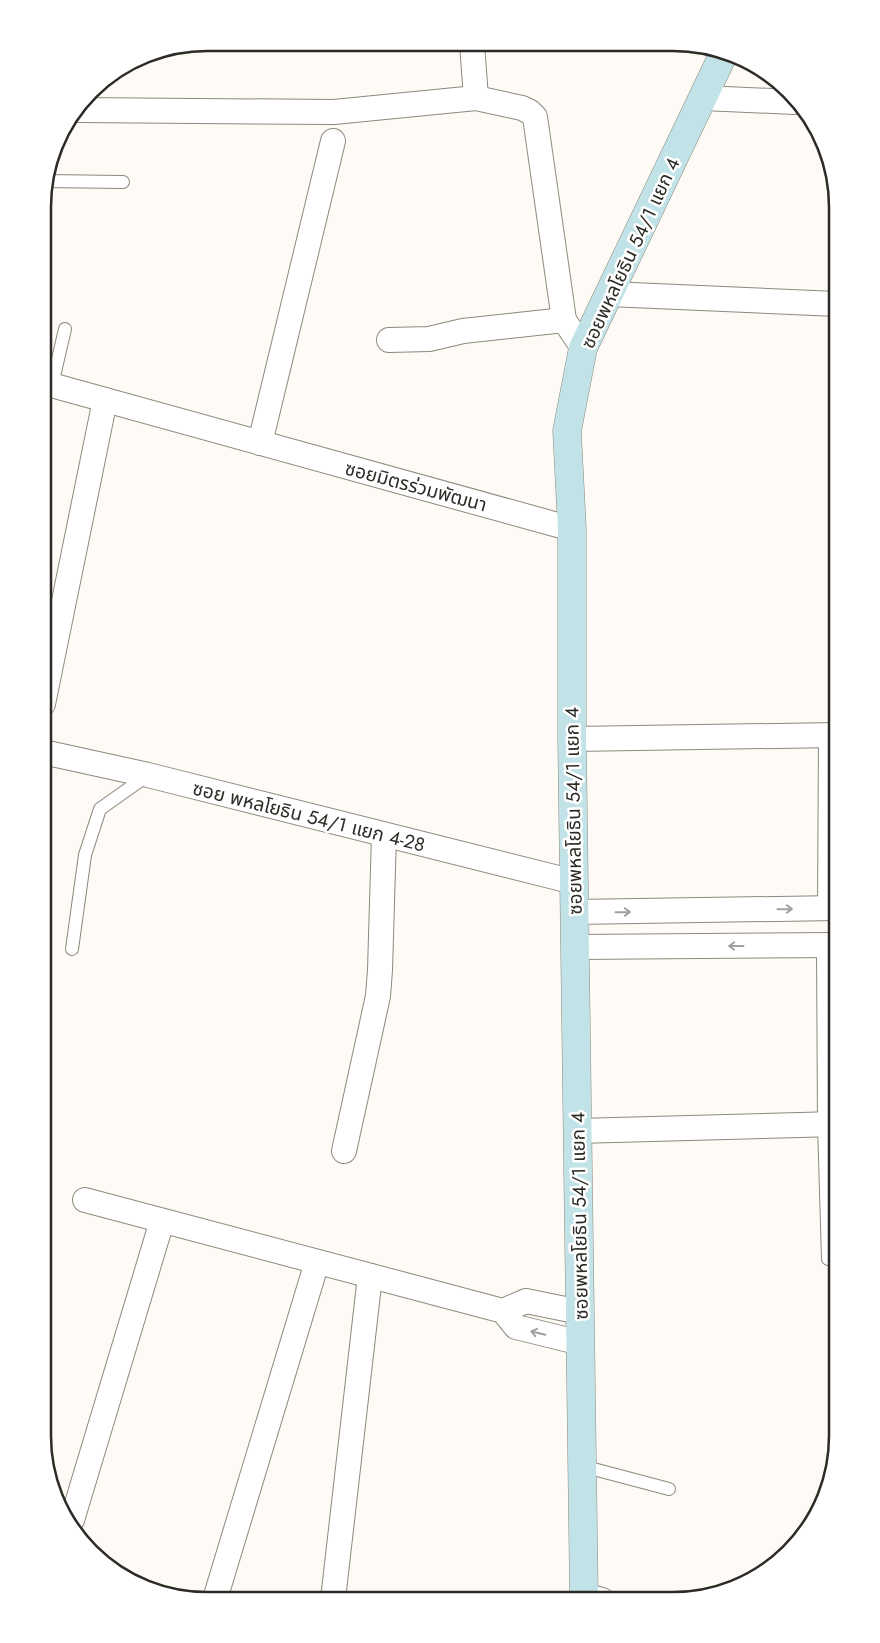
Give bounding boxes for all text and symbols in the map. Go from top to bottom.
street label: ซอยพหลโยธิน 54/1 แยก 4 [574,153,687,353]
street label: ซอยมิตรร่วมพัฒนา [342,455,490,518]
street label: ซอยพหลโยธิน 54/1 แยก 4 [558,707,589,915]
street label: ซอย พหลโยธิน 54/1 แยก 4-28 [190,775,428,858]
one-way arrow [777,904,793,914]
one-way arrow [615,907,631,916]
one-way arrow [728,941,744,950]
street label: ซอยพหลโยธิน 54/1 แยก 4 [564,1112,595,1320]
one-way arrow [530,1327,546,1337]

